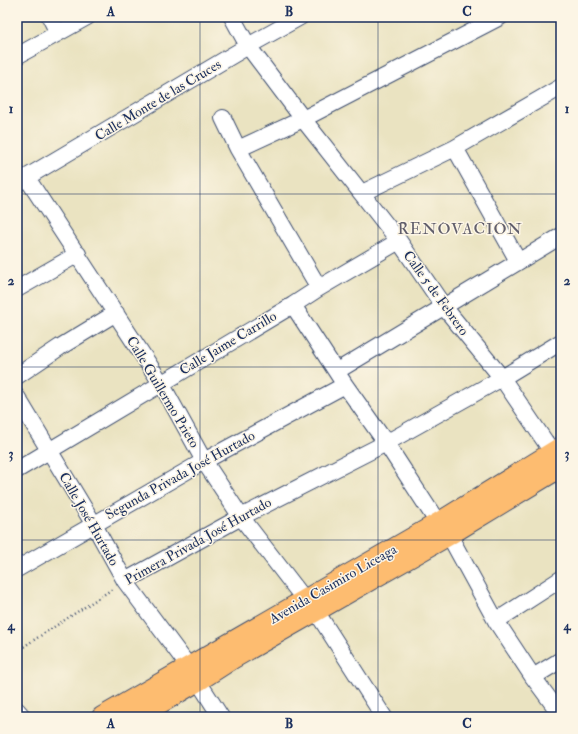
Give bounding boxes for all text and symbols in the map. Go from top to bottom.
text: A [106,4,116,20]
text: B [285,4,293,20]
text: C [462,4,472,20]
street label: Calle Monte de las Cruces [92,56,224,144]
text: 1 [9,101,14,117]
text: 1 [565,101,570,117]
district label: RENOVACION [397,219,523,239]
street label: Calle 5 de Febrero [400,247,473,339]
text: 2 [8,273,15,289]
text: 2 [564,273,571,289]
street label: Calle Jaime Carrillo [176,307,280,379]
street label: Calle Guillermo Prieto [123,333,203,451]
street label: Segunda Privada José Hurtado [102,427,258,523]
text: 3 [9,446,14,462]
text: 3 [565,446,570,462]
street label: Calle José Hurtado [55,469,123,569]
street label: Primera Privada José Hurtado [122,493,275,589]
street label: Avenida Casimiro Liceaga [265,540,400,628]
text: 4 [6,618,15,634]
text: 4 [562,618,571,634]
text: A [106,716,116,732]
text: B [285,716,293,732]
text: C [462,716,472,732]

